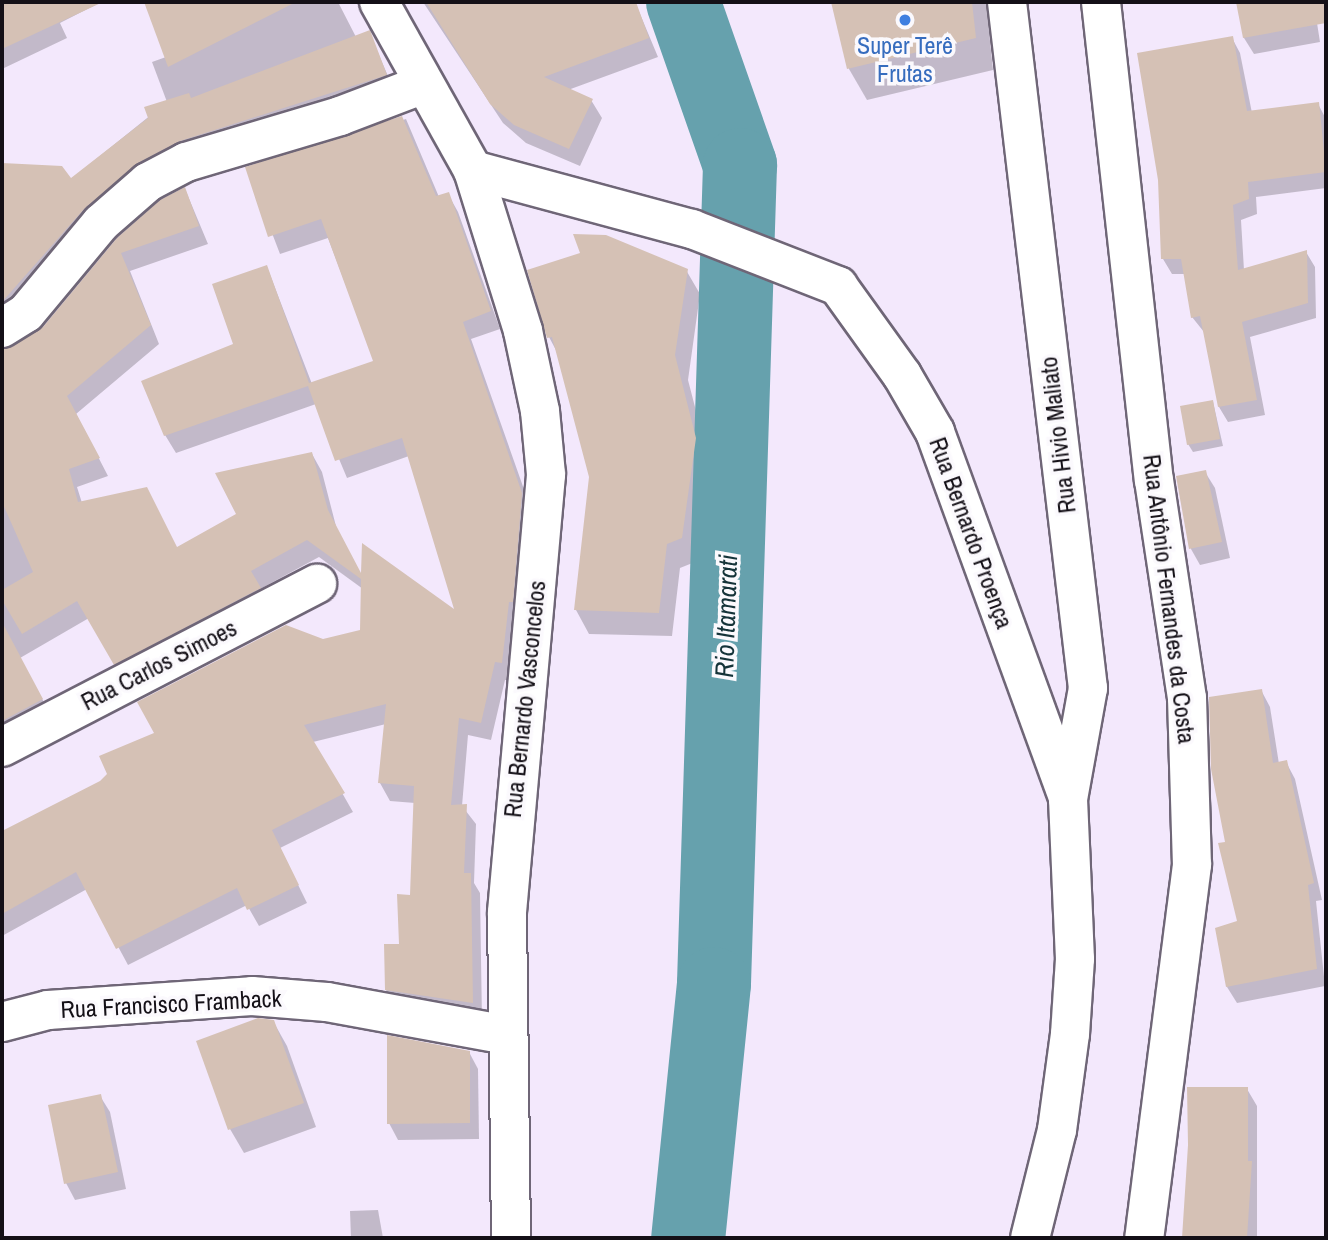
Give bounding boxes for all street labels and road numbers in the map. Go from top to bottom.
street label: Rua Hivio Maliato [1034,355,1082,515]
street label: Rua Bernardo Proença [923,434,1019,632]
street label: Rua Antônio Fernandes da Costa [1137,452,1201,746]
street label: Rua Bernardo Vasconcelos [498,579,552,819]
street label: Rua Carlos Simoes [76,613,242,717]
street label: Rua Francisco Framback [60,984,282,1024]

